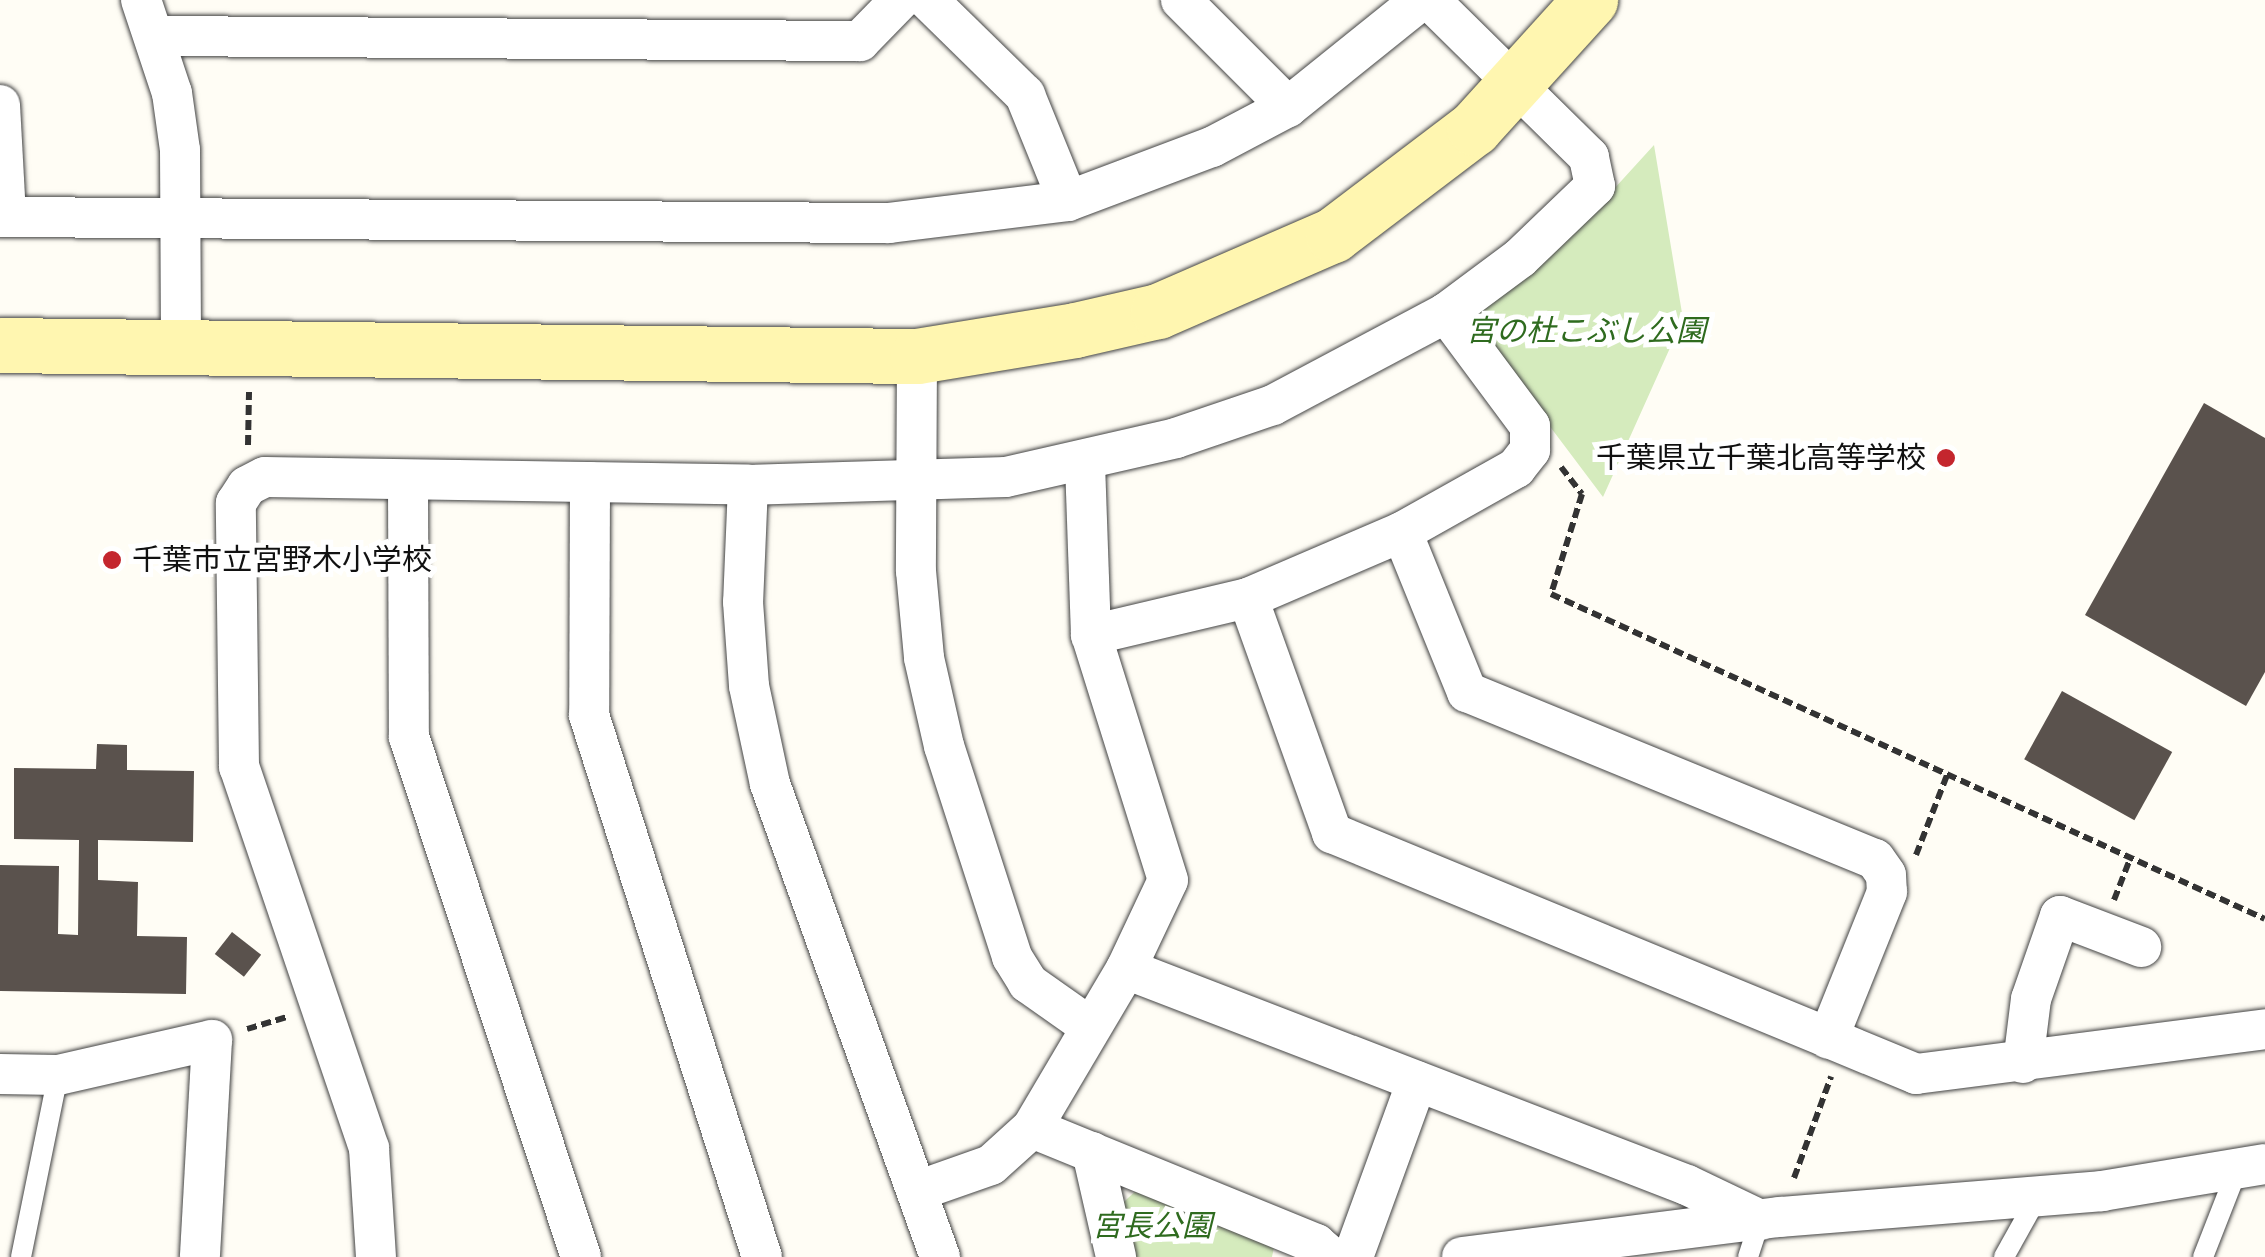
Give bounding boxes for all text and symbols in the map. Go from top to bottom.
park label: 宮の杜こぶし公園 [1466,313,1706,349]
place label: 千葉県立千葉北高等学校 [1596,440,1926,476]
marker: 千葉県立千葉北高等学校 [1935,447,1957,469]
place label: 千葉市立宮野木小学校 [132,542,432,578]
marker: 千葉市立宮野木小学校 [101,549,123,571]
park label: 宮長公園 [1092,1208,1212,1244]

